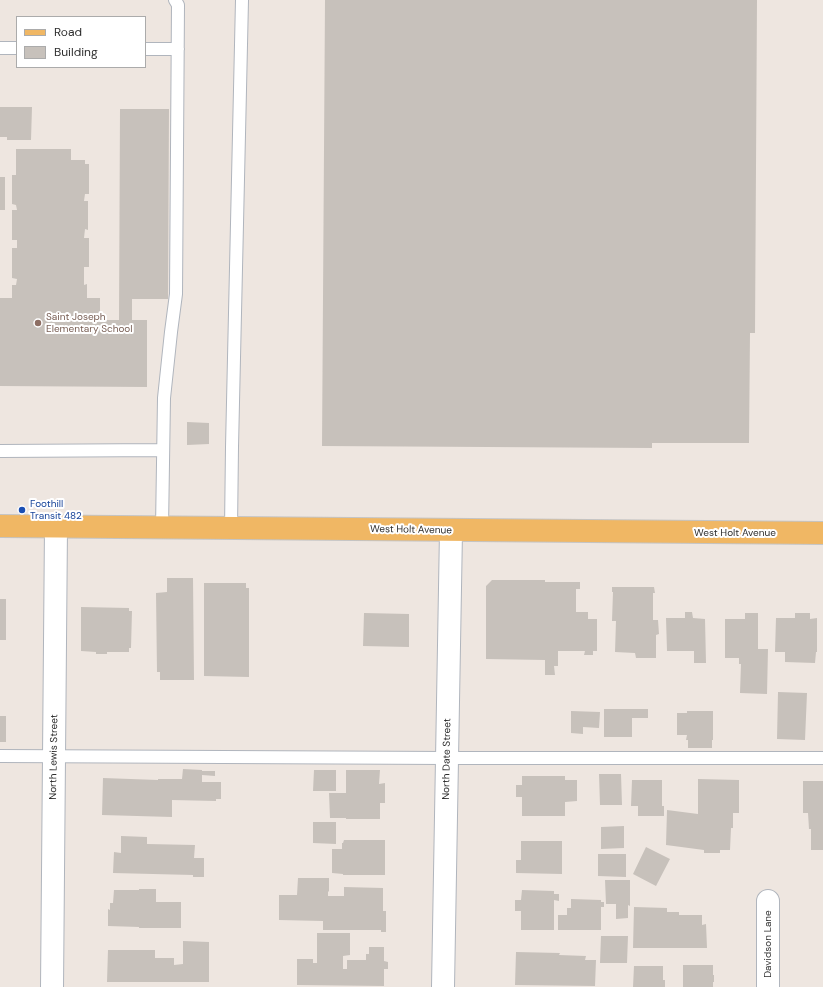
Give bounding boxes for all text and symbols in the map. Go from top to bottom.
legend [16,16,146,68]
text: Road [54,24,82,40]
text: Building [54,44,98,60]
place label: Saint Joseph Elementary School [46,311,133,334]
marker: Saint Joseph Elementary School [33,318,43,328]
place label: Foothill Transit 482 [30,498,82,522]
marker: Foothill Transit 482 [17,505,27,515]
street label: West Holt Avenue [370,523,452,537]
street label: West Holt Avenue [694,527,776,539]
street label: North Lewis Street [47,714,61,800]
street label: North Date Street [440,718,454,800]
street label: Davidson Lane [762,910,774,978]

